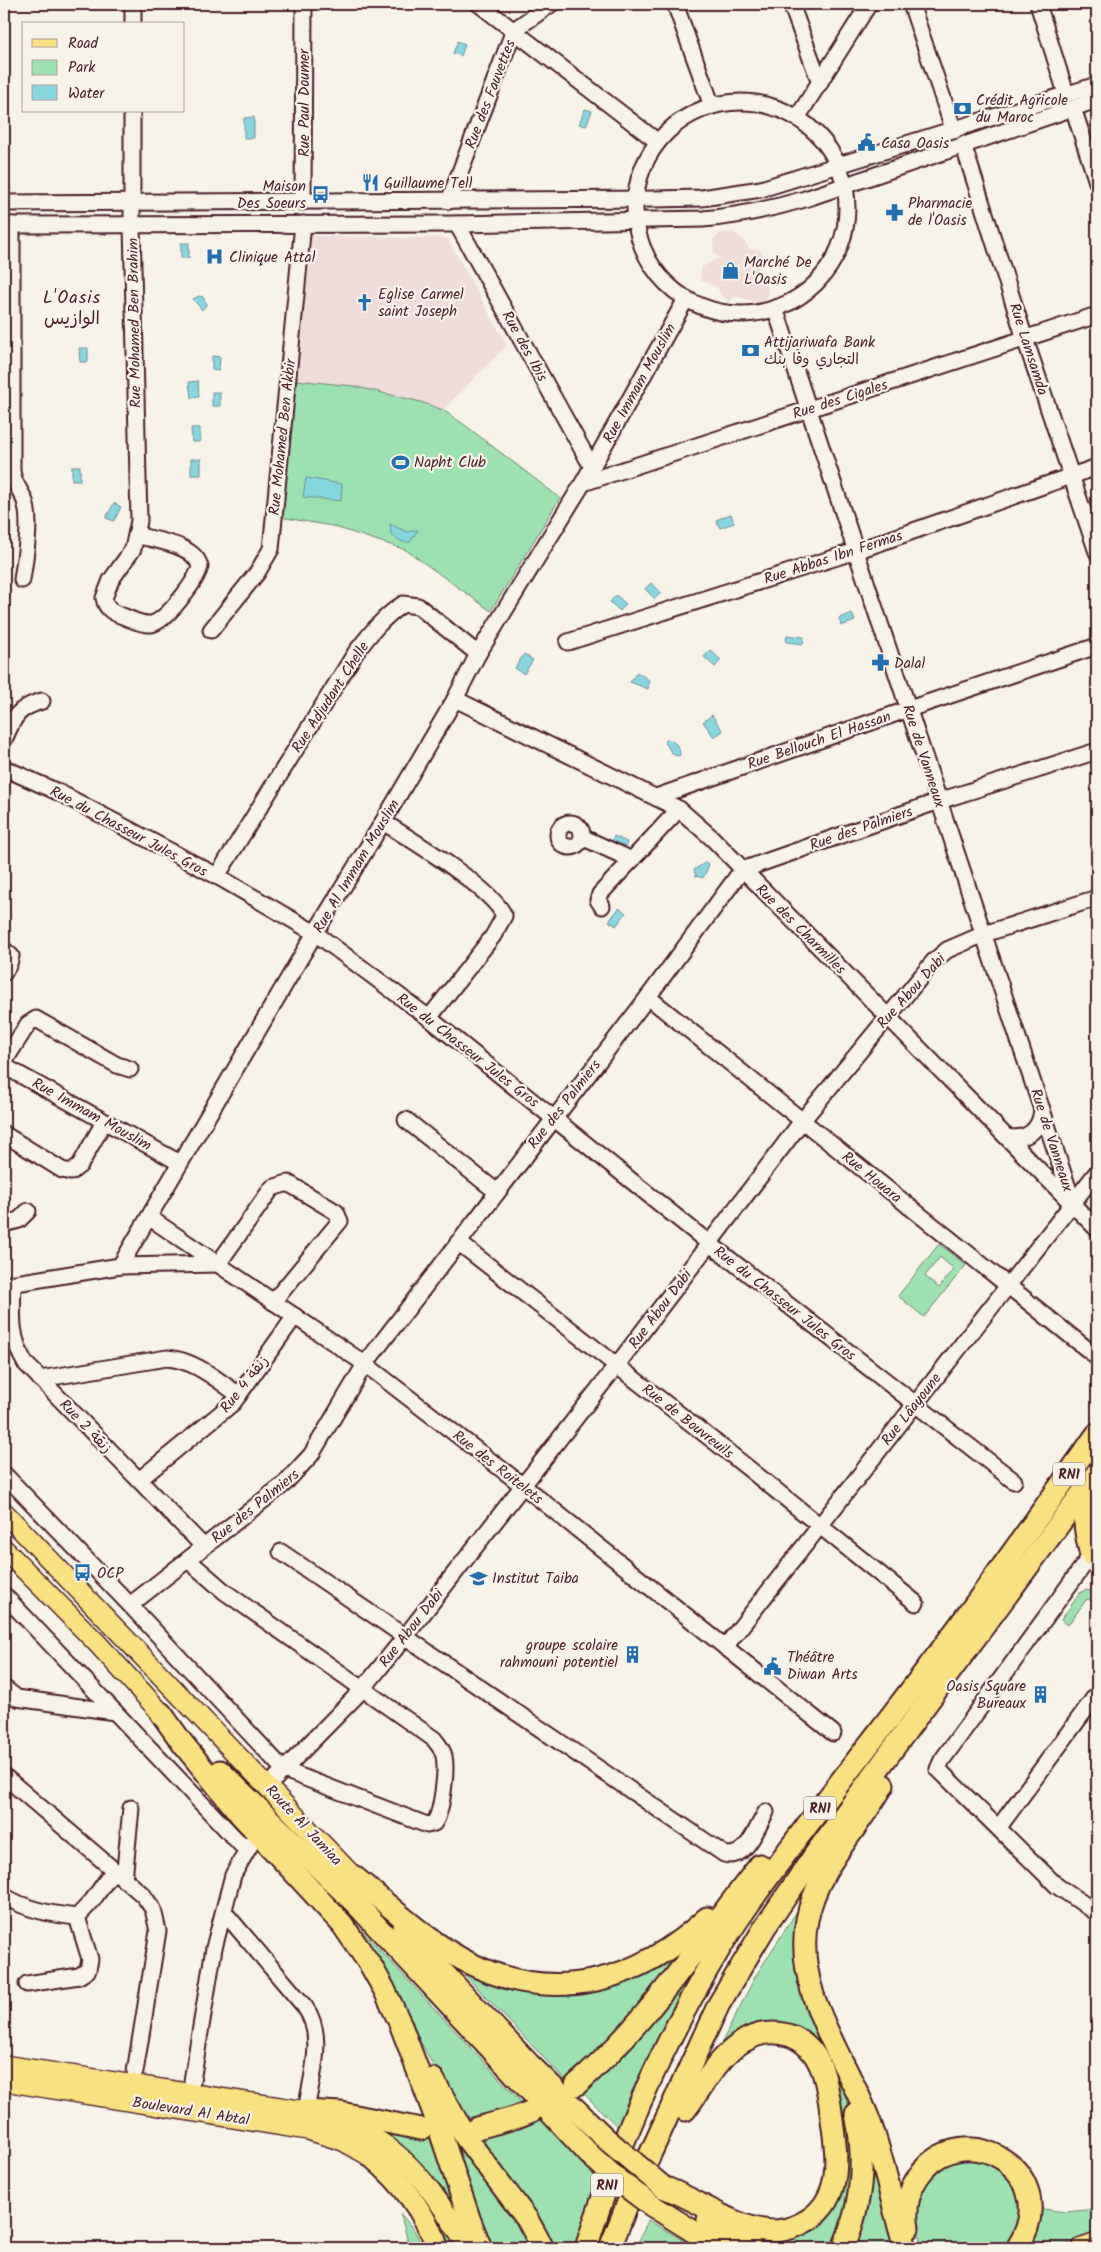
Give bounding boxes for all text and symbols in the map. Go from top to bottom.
legend [22,22,185,112]
text: Road [68,32,99,56]
street label: Rue des Fauvettes [459,36,523,152]
street label: Rue Paul Doumer [293,48,317,157]
text: Park [68,56,96,80]
text: Water [68,82,105,106]
place label: Crédit Agricole du Maroc [976,89,1068,130]
bank icon: Crédit Agricole du Maroc [952,99,972,119]
place label: Casa Oasis [881,132,950,156]
public building icon: Casa Oasis [857,133,877,153]
place label: Guillaume Tell [384,172,473,196]
restaurant icon: Guillaume Tell [360,173,380,193]
place label: Maison Des Soeurs [237,175,307,216]
bus stop icon: Maison Des Soeurs [310,185,330,205]
place label: Pharmacie de l'Oasis [908,192,972,233]
pharmacy icon: Pharmacie de l'Oasis [884,202,904,222]
street label: Rue Mohamed Ben Brahim [122,238,148,408]
place label: Clinique Attal [229,246,316,270]
hospital icon: Clinique Attal [205,247,225,267]
place label: Marché De L'Oasis [744,251,812,292]
shop icon: Marché De L'Oasis [720,261,740,281]
place label: Eglise Carmel saint Joseph [378,283,464,324]
district label: L'Oasis الوازيس [43,284,101,334]
church icon: Eglise Carmel saint Joseph [354,293,374,313]
street label: Rue Lamsamda [1002,300,1054,399]
street label: Rue des Ibis [495,307,554,387]
street label: Rue Immam Mouslim [597,319,683,448]
place label: Attijariwafa Bank التجاري وفا بنك [764,331,876,372]
bank icon: Attijariwafa Bank التجاري وفا بنك [740,341,760,361]
street label: Rue Mohamed Ben Akbir [263,357,303,517]
street label: Rue des Cigales [790,373,892,427]
place label: Napht Club [414,451,486,475]
sports icon: Napht Club [390,452,410,472]
street label: Rue Abbas Ibn Fermas [761,524,906,592]
street label: Rue Adjudant Chelle [286,637,376,758]
place label: Dalal [894,652,925,676]
pharmacy icon: Dalal [870,653,890,673]
street label: Rue de Vanneaux [895,702,951,812]
street label: Rue Bellouch El Hassan [744,705,894,777]
street label: Rue du Chasseur Jules Gros [45,780,212,884]
street label: Rue Al Immam Mouslim [307,795,406,938]
street label: Rue des Palmiers [806,800,917,858]
street label: Rue des Charmilles [749,879,852,981]
street label: Rue Abou Dabi [871,948,953,1035]
street label: Rue du Chasseur Jules Gros [391,987,544,1115]
street label: Rue des Palmiers [522,1054,608,1155]
street label: Rue Immam Mouslim [27,1072,156,1158]
street label: Rue de Vanneaux [1023,1086,1079,1196]
street label: Rue Houara [836,1146,907,1210]
street label: Rue du Chasseur Jules Gros [708,1240,861,1368]
street label: Rue Abou Dabi [623,1264,700,1354]
street label: Rue 4 زنقة [215,1351,275,1419]
street label: Rue Lâayoune [876,1368,948,1451]
street label: Rue de Bouvreuils [636,1378,739,1466]
street label: Rue 2 زنقة [53,1394,118,1460]
street label: Rue des Roitelets [447,1425,548,1511]
road number: RN1 [1053,1462,1085,1486]
street label: Rue des Palmiers [206,1463,306,1550]
place label: OCP [97,1562,124,1586]
bus stop icon: OCP [73,1563,93,1583]
place label: Institut Taiba [492,1567,579,1591]
school or university icon: Institut Taiba [468,1568,488,1588]
street label: Rue Abou Dabi [373,1583,451,1673]
place label: groupe scolaire rahmouni potentiel [500,1634,618,1675]
building icon: groupe scolaire rahmouni potentiel [622,1644,642,1664]
place label: Théâtre Diwan Arts [787,1646,858,1687]
public building icon: Théâtre Diwan Arts [763,1656,783,1676]
place label: Oasis Square Bureaux [946,1675,1027,1716]
building icon: Oasis Square Bureaux [1030,1685,1050,1705]
street label: Route Al Jamiaa [259,1780,347,1872]
road number: RN1 [804,1796,836,1820]
street label: Boulevard Al Abtal [131,2091,251,2133]
road number: RN1 [591,2174,623,2196]

